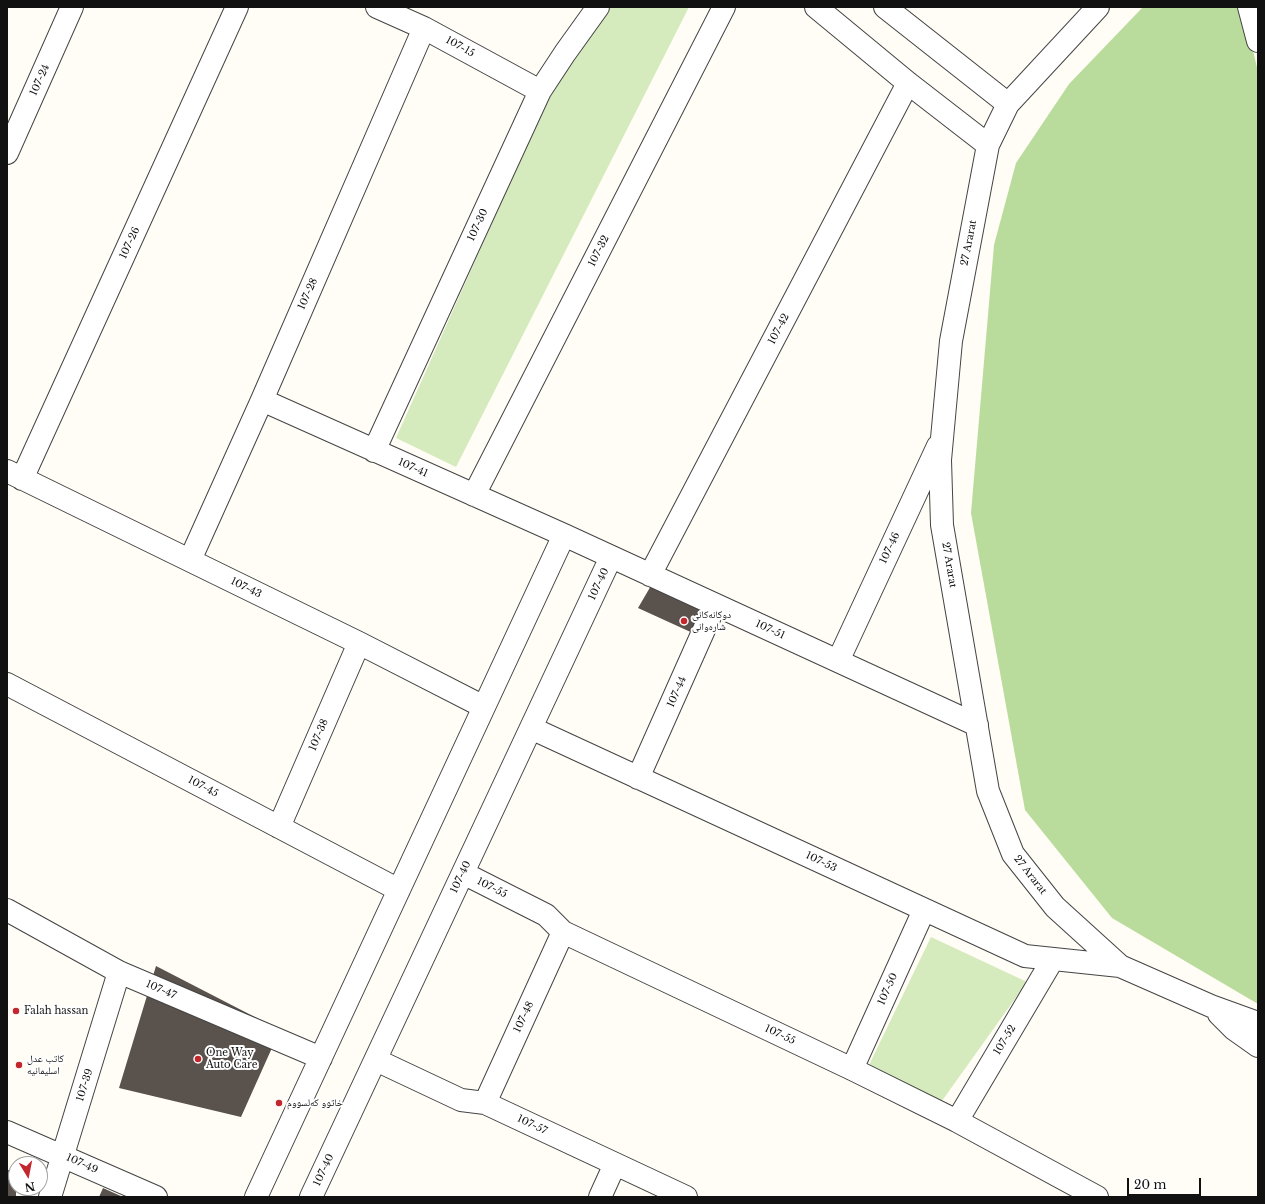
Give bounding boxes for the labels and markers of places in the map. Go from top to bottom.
place label: دوکانەکانی شارەوانی [692,609,731,632]
marker: دوکانەکانی شارەوانی [679,616,689,626]
place label: Falah hassan [24,1005,88,1017]
marker: Falah hassan [11,1006,21,1016]
place label: One Way Auto Care [206,1047,257,1070]
place label: كاتب عدل اسليمانيه [27,1053,64,1076]
marker: One Way Auto Care [193,1054,203,1064]
marker: كاتب عدل اسليمانيه [14,1060,24,1070]
place label: خاتوو کەلسووم [287,1097,343,1109]
marker: خاتوو کەلسووم [274,1098,284,1108]

